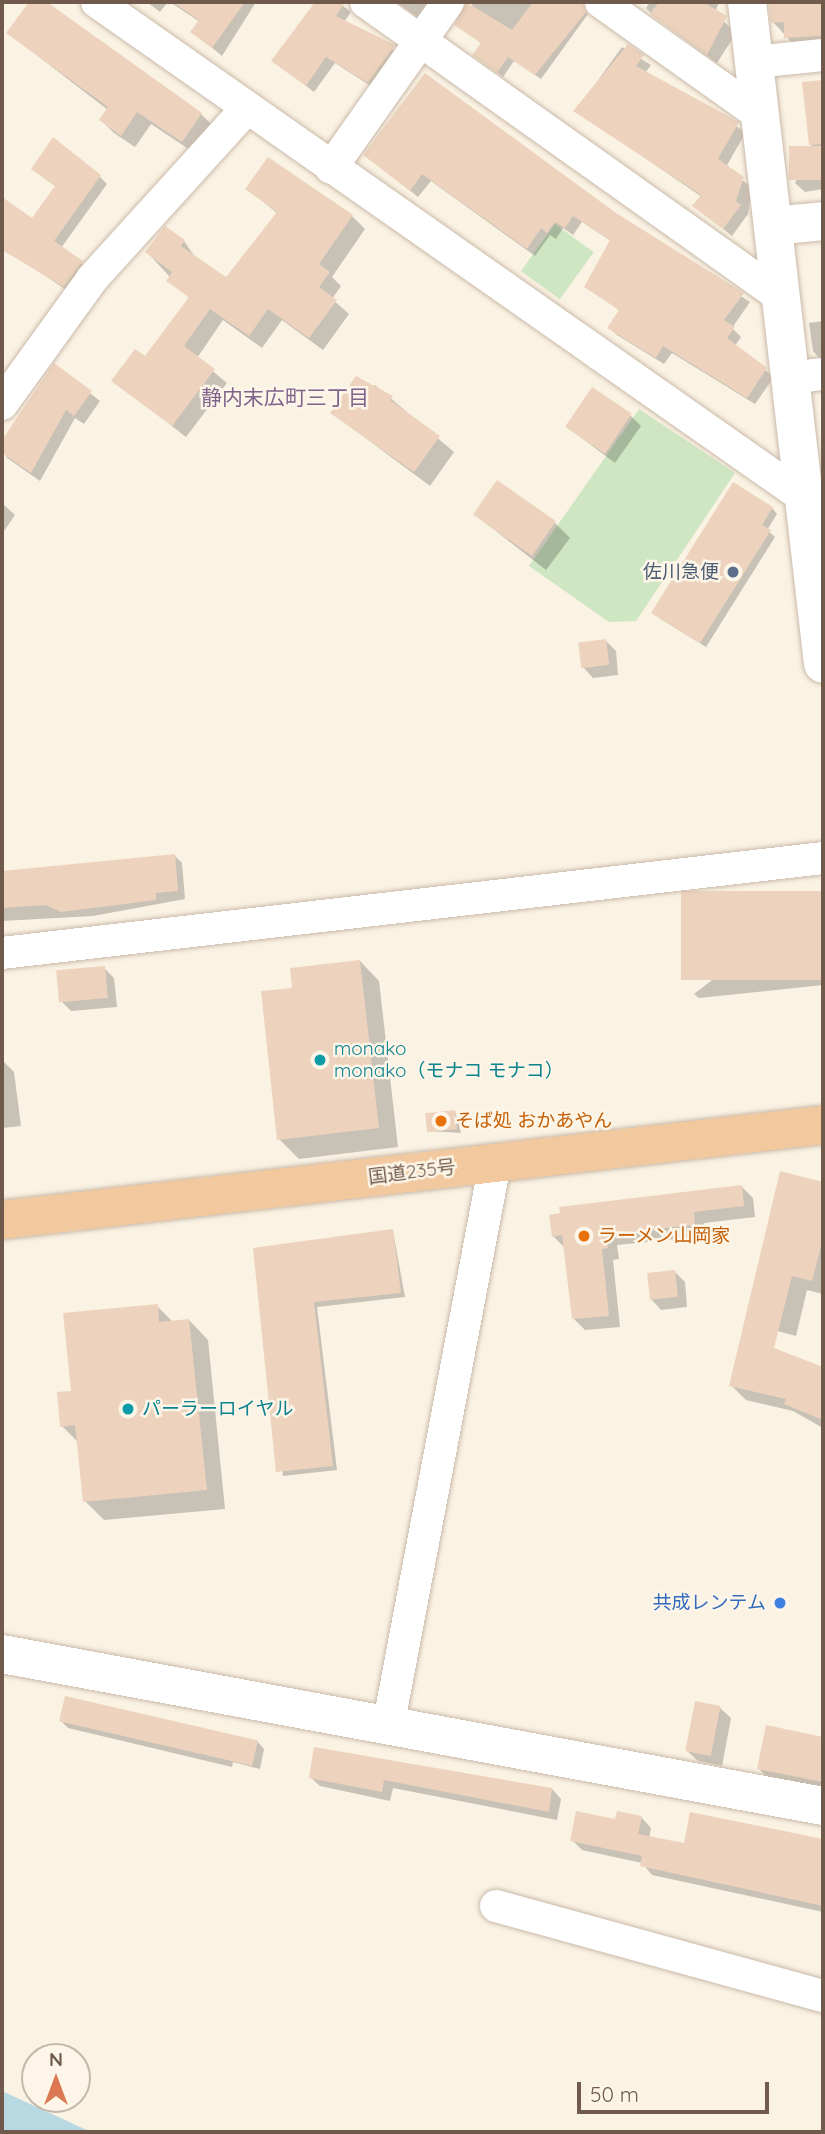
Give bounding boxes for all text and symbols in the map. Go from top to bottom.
district label: 静内末広町三丁目 [201,384,369,410]
place label: 佐川急便 [643,561,719,583]
marker: 佐川急便 [725,564,741,580]
place label: monako monako（モナコ モナコ） [334,1038,564,1082]
marker: monako monako（モナコ モナコ） [312,1052,328,1068]
place label: そば処 おかあやん [455,1110,612,1132]
marker: そば処 おかあやん [433,1113,449,1129]
street label: 国道235号 [367,1155,457,1189]
place label: ラーメン山岡家 [598,1225,731,1247]
marker: ラーメン山岡家 [576,1228,592,1244]
place label: パーラーロイヤル [142,1398,294,1420]
marker: パーラーロイヤル [120,1401,136,1417]
place label: 共成レンテム [652,1592,766,1614]
marker: 共成レンテム [772,1595,788,1611]
north arrow [21,2043,91,2113]
text: N [49,2047,63,2071]
scale bar [580,2068,772,2112]
text: 50 m [590,2081,639,2107]

